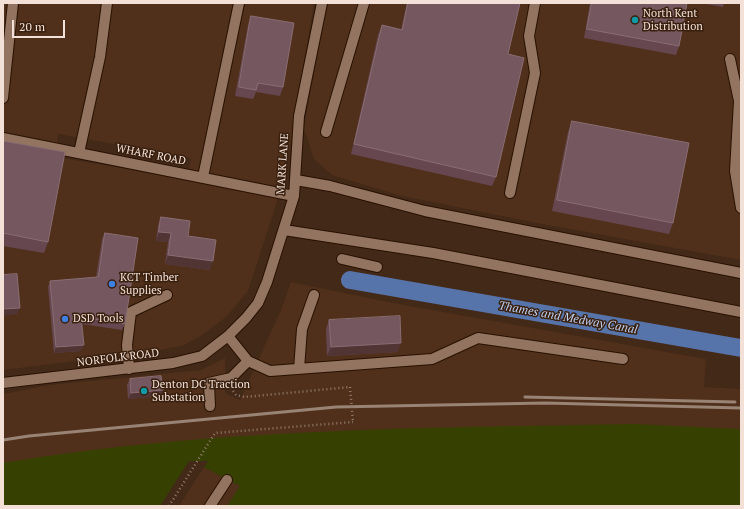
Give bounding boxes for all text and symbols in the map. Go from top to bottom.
place label: North Kent Distribution [643,7,703,33]
scale bar [14,12,67,38]
marker: North Kent Distribution [630,15,640,25]
text: 20 m [19,19,45,34]
street label: MARK LANE [274,133,292,195]
street label: WHARF ROAD [115,142,187,168]
place label: KCT Timber Supplies [120,271,178,297]
marker: KCT Timber Supplies [107,279,117,289]
water label: Thames and Medway Canal [497,299,639,337]
place label: DSD Tools [73,312,124,326]
marker: DSD Tools [60,314,70,324]
street label: NORFOLK ROAD [76,346,160,370]
place label: Denton DC Traction Substation [152,378,250,404]
marker: Denton DC Traction Substation [139,386,149,396]

